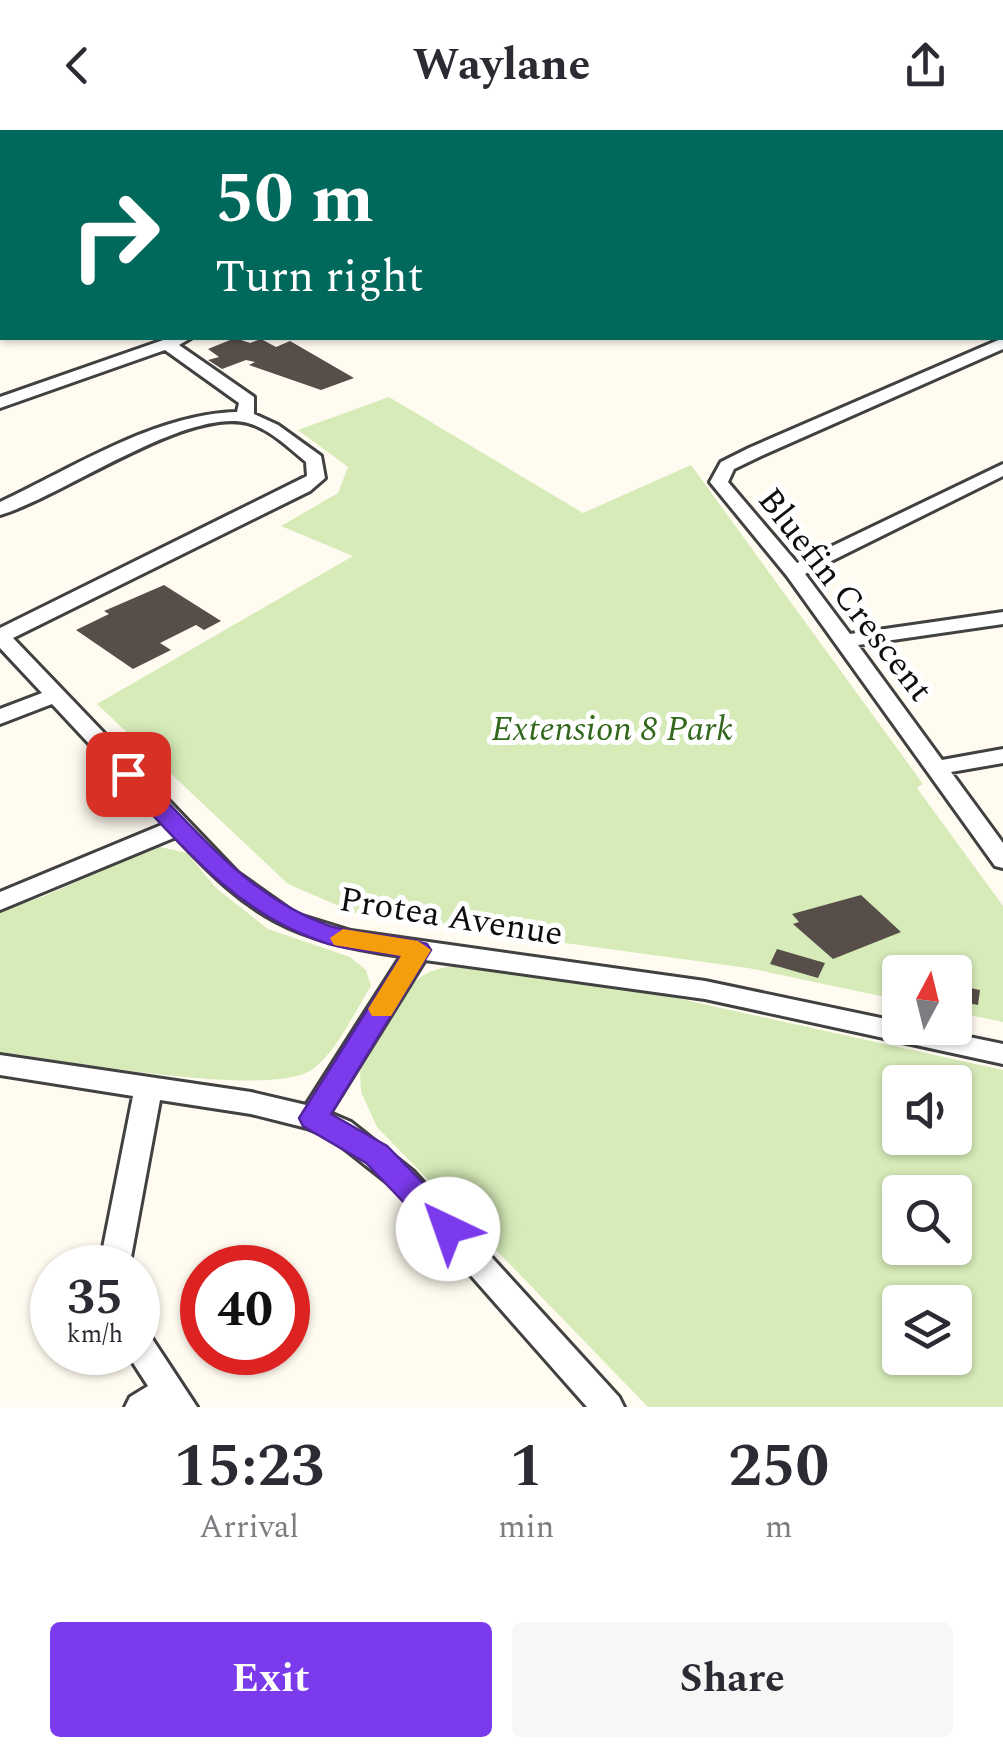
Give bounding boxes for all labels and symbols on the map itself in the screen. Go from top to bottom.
street label: Bluefin Crescent [744,476,946,714]
park label: Extension 8 Park [491,703,733,756]
pin [86,732,171,817]
street label: Protea Avenue [335,873,567,961]
north arrow [882,955,972,1045]
position arrow [396,1177,500,1281]
speed limit sign: 40 [180,1245,310,1375]

